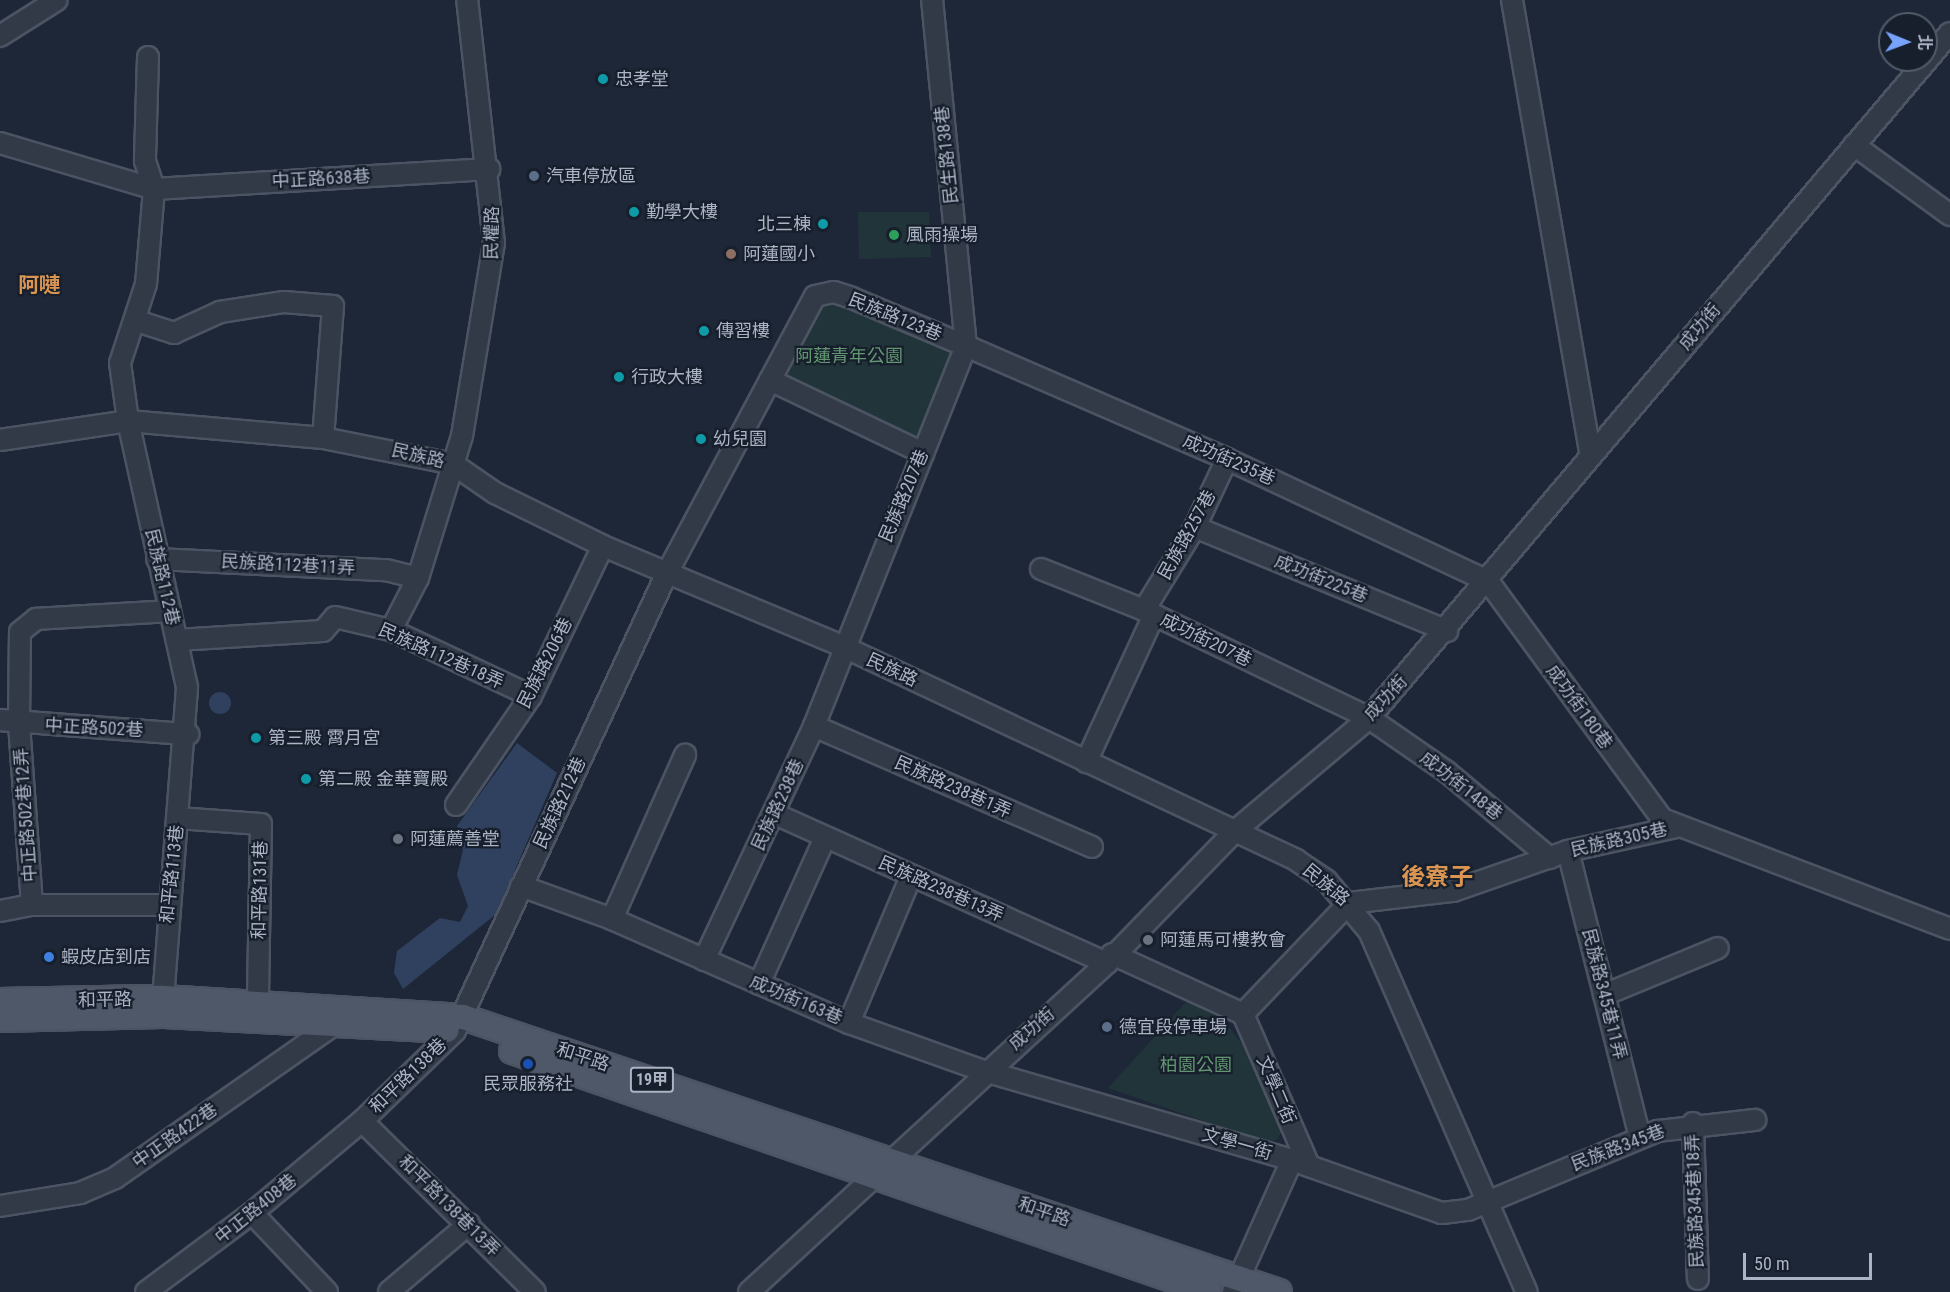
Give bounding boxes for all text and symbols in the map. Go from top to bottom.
north arrow [1878,12,1938,72]
text: 北 [1915,34,1934,50]
place label: 忠孝堂 [615,68,669,90]
marker: 忠孝堂 [596,72,610,86]
street label: 民生路138巷 [931,105,963,205]
place label: 汽車停放區 [546,165,636,187]
street label: 中正路638巷 [271,166,371,192]
marker: 汽車停放區 [527,169,541,183]
place label: 勤學大樓 [646,201,718,223]
marker: 勤學大樓 [627,205,641,219]
street label: 民權路 [481,206,503,260]
place label: 北三棟 [757,213,811,235]
marker: 北三棟 [816,217,830,231]
place label: 風雨操場 [906,224,978,246]
marker: 風雨操場 [887,228,901,242]
place label: 阿蓮國小 [743,243,815,265]
marker: 阿蓮國小 [724,247,738,261]
district label: 阿嗹 [18,272,60,298]
street label: 民族路123巷 [845,289,945,345]
street label: 成功街 [1674,299,1726,355]
place label: 傳習樓 [716,320,770,342]
marker: 傳習樓 [697,324,711,338]
park label: 阿蓮青年公園 [795,345,903,367]
place label: 行政大樓 [631,366,703,388]
marker: 行政大樓 [612,370,626,384]
place label: 幼兒園 [713,428,767,450]
street label: 成功街235巷 [1180,430,1278,490]
marker: 幼兒園 [694,432,708,446]
street label: 民族路 [389,439,447,473]
street label: 民族路207巷 [875,446,933,546]
street label: 民族路257巷 [1154,487,1220,583]
street label: 民族路112巷 [140,527,184,627]
street label: 民族路112巷11弄 [220,551,356,579]
street label: 成功街225巷 [1271,551,1371,607]
street label: 成功街207巷 [1157,609,1255,671]
street label: 民族路206巷 [513,614,577,712]
street label: 民族路112巷18弄 [375,619,507,693]
street label: 民族路 [863,649,921,691]
street label: 成功街180巷 [1541,661,1617,753]
street label: 成功街 [1360,671,1412,725]
street label: 中正路502巷 [44,715,144,741]
place label: 第三殿 霄月宮 [268,727,380,749]
marker: 第三殿 霄月宮 [249,731,263,745]
street label: 中正路502巷12弄 [11,747,41,883]
street label: 成功街148巷 [1415,747,1507,825]
street label: 民族路238巷1弄 [891,752,1015,822]
street label: 民族路212巷 [529,754,591,852]
street label: 民族路238巷 [747,756,809,854]
place label: 第二殿 金華寶殿 [318,768,448,790]
marker: 第二殿 金華寶殿 [299,772,313,786]
street label: 民族路305巷 [1569,818,1669,862]
street label: 和平路113巷 [156,824,188,924]
place label: 阿蓮薦善堂 [410,828,500,850]
marker: 阿蓮薦善堂 [391,832,405,846]
street label: 和平路131巷 [248,840,272,940]
street label: 民族路238巷13弄 [875,852,1007,926]
street label: 民族路 [1298,859,1354,911]
district label: 後寮子 [1401,864,1473,892]
street label: 民族路345巷11弄 [1577,926,1631,1062]
place label: 阿蓮馬可樓教會 [1160,929,1286,951]
marker: 阿蓮馬可樓教會 [1141,933,1155,947]
place label: 蝦皮店到店 [61,946,151,968]
marker: 蝦皮店到店 [42,950,56,964]
street label: 成功街163巷 [746,971,846,1029]
street label: 和平路 [78,989,132,1011]
street label: 成功街 [1005,1003,1059,1055]
place label: 德宜段停車場 [1119,1016,1227,1038]
marker: 德宜段停車場 [1100,1020,1114,1034]
street label: 和平路138巷 [365,1034,451,1118]
street label: 和平路 [554,1038,612,1076]
street label: 文學二街 [1252,1053,1300,1127]
park label: 柏園公園 [1160,1054,1232,1076]
marker: 民眾服務社 [521,1057,535,1071]
road number: 19甲 [630,1067,674,1093]
place label: 民眾服務社 [483,1073,573,1095]
street label: 中正路422巷 [128,1099,222,1173]
street label: 民族路345巷 [1568,1120,1668,1176]
street label: 文學一街 [1199,1124,1275,1164]
street label: 民族路345巷18弄 [1682,1133,1708,1269]
street label: 和平路138巷13弄 [394,1151,504,1261]
street label: 中正路408巷 [211,1170,301,1248]
street label: 和平路 [1015,1193,1073,1231]
scale bar [1746,1241,1875,1279]
text: 50 m [1754,1253,1789,1274]

